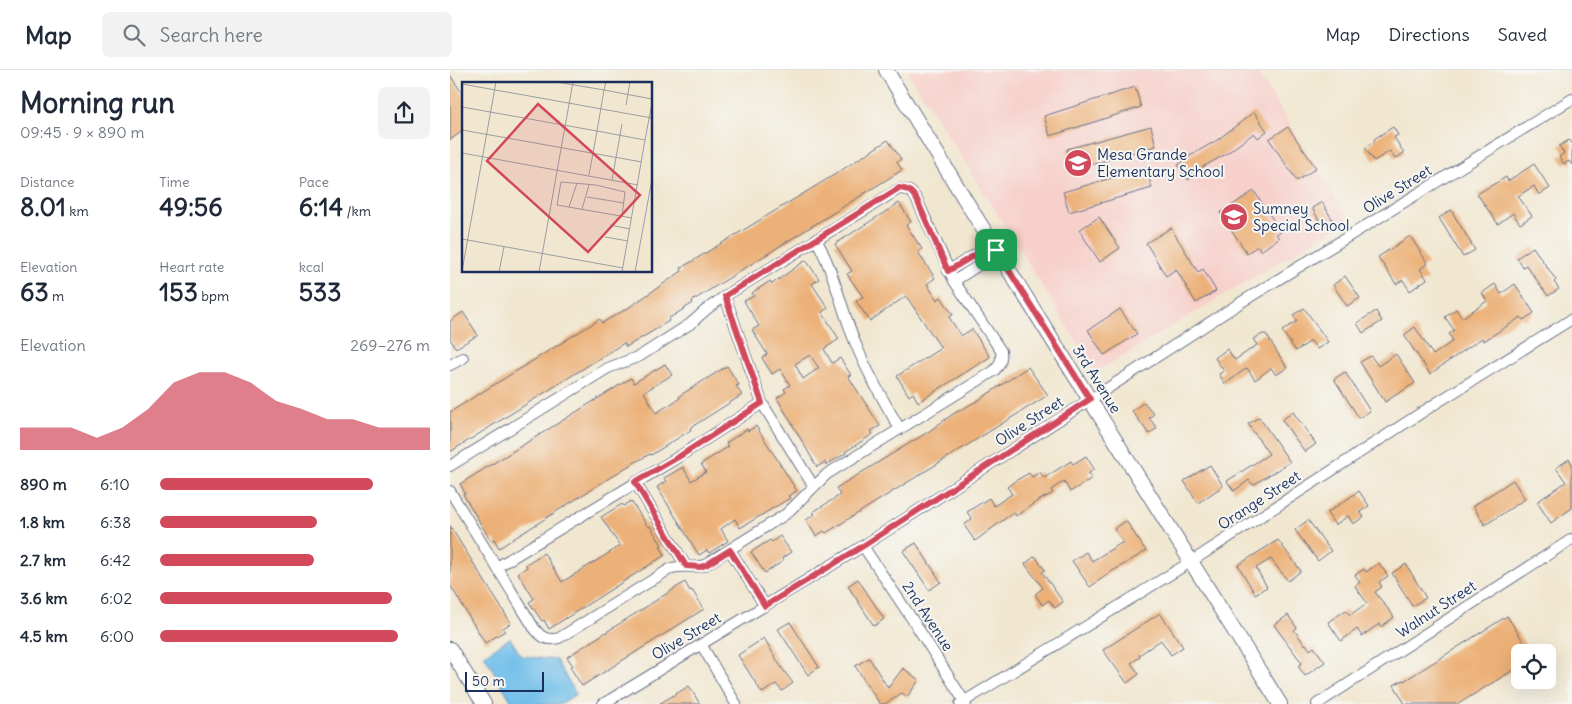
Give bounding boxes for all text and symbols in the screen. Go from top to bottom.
search box [102,12,452,57]
text: Map [25,20,72,50]
icon: search [120,21,148,49]
text: Search here [160,23,263,47]
text: Map [1325,23,1360,46]
text: Directions [1388,23,1470,46]
text: Saved [1498,23,1547,46]
inset map [462,82,652,272]
text: Morning run [20,85,175,121]
button: share [378,87,430,139]
text: 09:45 · 9 × 890 m [20,122,145,142]
place label: Mesa Grande Elementary School [1097,145,1224,181]
school or university icon: Mesa Grande Elementary School [1063,148,1093,178]
street label: Olive Street [1359,160,1435,218]
text: Distance [20,173,75,191]
text: Time [159,173,190,191]
text: Pace [299,173,329,191]
text: 8.01 [20,191,66,223]
text: 49:56 [159,191,223,223]
text: 6:14 [299,191,343,223]
place label: Sumney Special School [1253,199,1349,235]
text: km [66,202,89,220]
text: /km [343,202,371,220]
school or university icon: Sumney Special School [1219,202,1249,232]
pin [975,229,1017,271]
icon: arrive [982,236,1010,264]
text: Elevation [20,258,77,276]
text: Heart rate [159,258,224,276]
text: kcal [299,258,324,276]
text: 63 [20,276,49,308]
text: 153 [159,276,198,308]
text: 533 [299,276,341,308]
text: m [49,287,64,305]
text: bpm [198,287,229,305]
text: Elevation [20,335,86,355]
text: 269–276 m [350,335,430,355]
street label: 3rd Avenue [1069,341,1125,417]
street label: Olive Street [991,392,1067,450]
street label: Orange Street [1214,466,1304,534]
text: 890 m [20,474,67,494]
text: 6:10 [100,474,130,494]
text: 1.8 km [20,512,65,532]
text: 6:38 [100,512,131,532]
text: 2.7 km [20,550,66,570]
text: 6:42 [100,550,131,570]
street label: Walnut Street [1393,576,1479,642]
street label: 2nd Avenue [898,577,958,655]
text: 3.6 km [20,588,68,608]
text: 6:02 [100,588,132,608]
street label: Olive Street [648,608,724,664]
text: 4.5 km [20,626,68,646]
text: 6:00 [100,626,134,646]
map controls [1511,644,1556,689]
button: locate [1511,644,1556,689]
scale bar [465,669,544,692]
text: 50 m [472,672,505,690]

